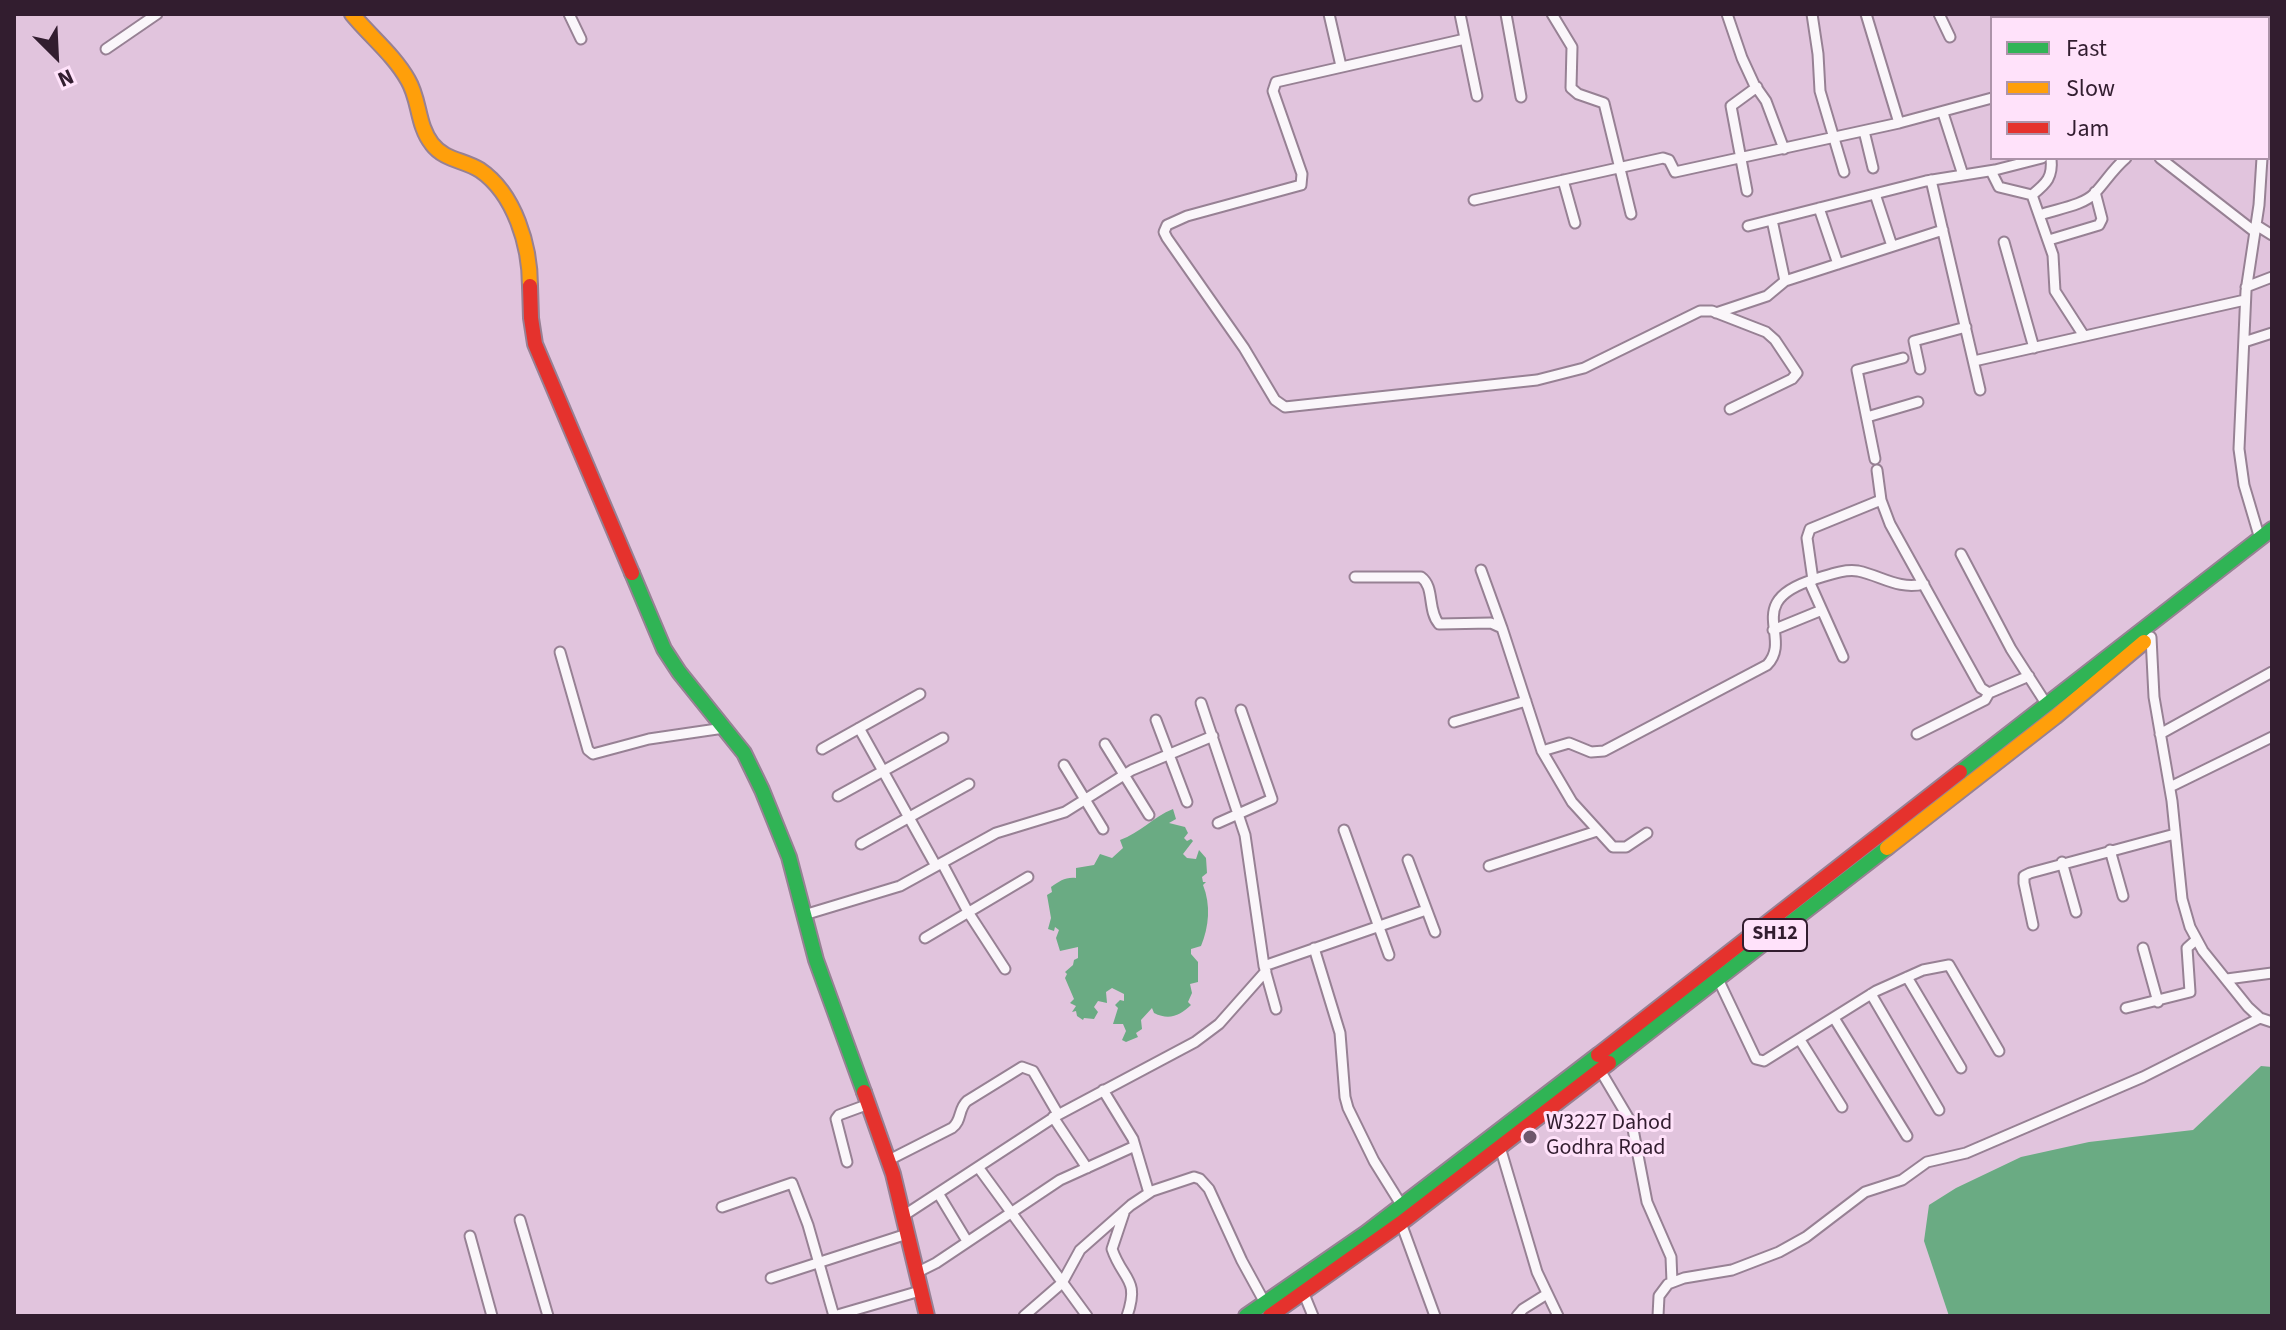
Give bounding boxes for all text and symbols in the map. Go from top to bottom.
north arrow [16,16,96,96]
legend [1990,16,2270,160]
text: Fast [2066,31,2107,66]
text: N [53,60,79,96]
text: Slow [2066,71,2115,106]
text: Jam [2066,111,2110,146]
road number: SH12 [1743,919,1807,951]
place label: W3227 Dahod Godhra Road [1546,1111,1672,1162]
marker: W3227 Dahod Godhra Road [1521,1128,1539,1146]

